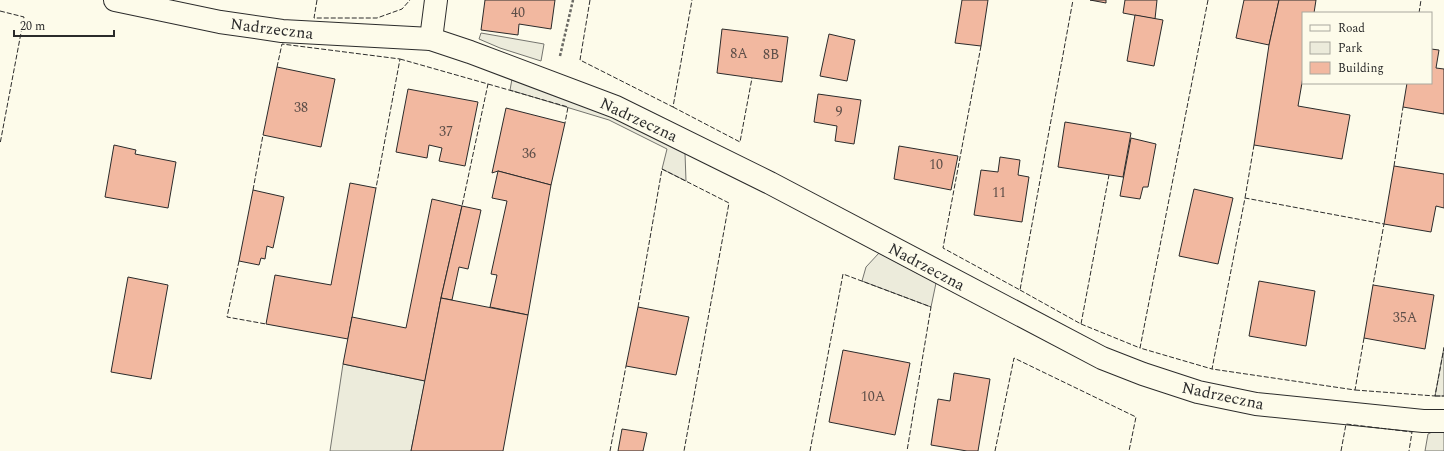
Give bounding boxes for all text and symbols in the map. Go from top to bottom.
house number: 40 [511,2,525,23]
scale bar [14,12,114,38]
street label: Nadrzeczna [229,12,315,46]
legend [1302,12,1432,84]
text: 20 m [20,17,45,36]
text: Road [1338,19,1365,38]
text: Park [1338,39,1363,58]
house number: 8A [730,43,748,64]
house number: 8B [763,44,779,65]
text: Building [1338,59,1384,78]
street label: Nadrzeczna [596,91,682,148]
house number: 38 [294,97,308,118]
house number: 9 [836,101,843,122]
house number: 37 [439,121,453,142]
house number: 36 [522,143,536,164]
house number: 10 [929,154,943,175]
house number: 11 [992,182,1006,203]
street label: Nadrzeczna [884,237,969,297]
house number: 35A [1393,307,1418,328]
street label: Nadrzeczna [1179,376,1266,416]
house number: 10A [861,386,886,407]

